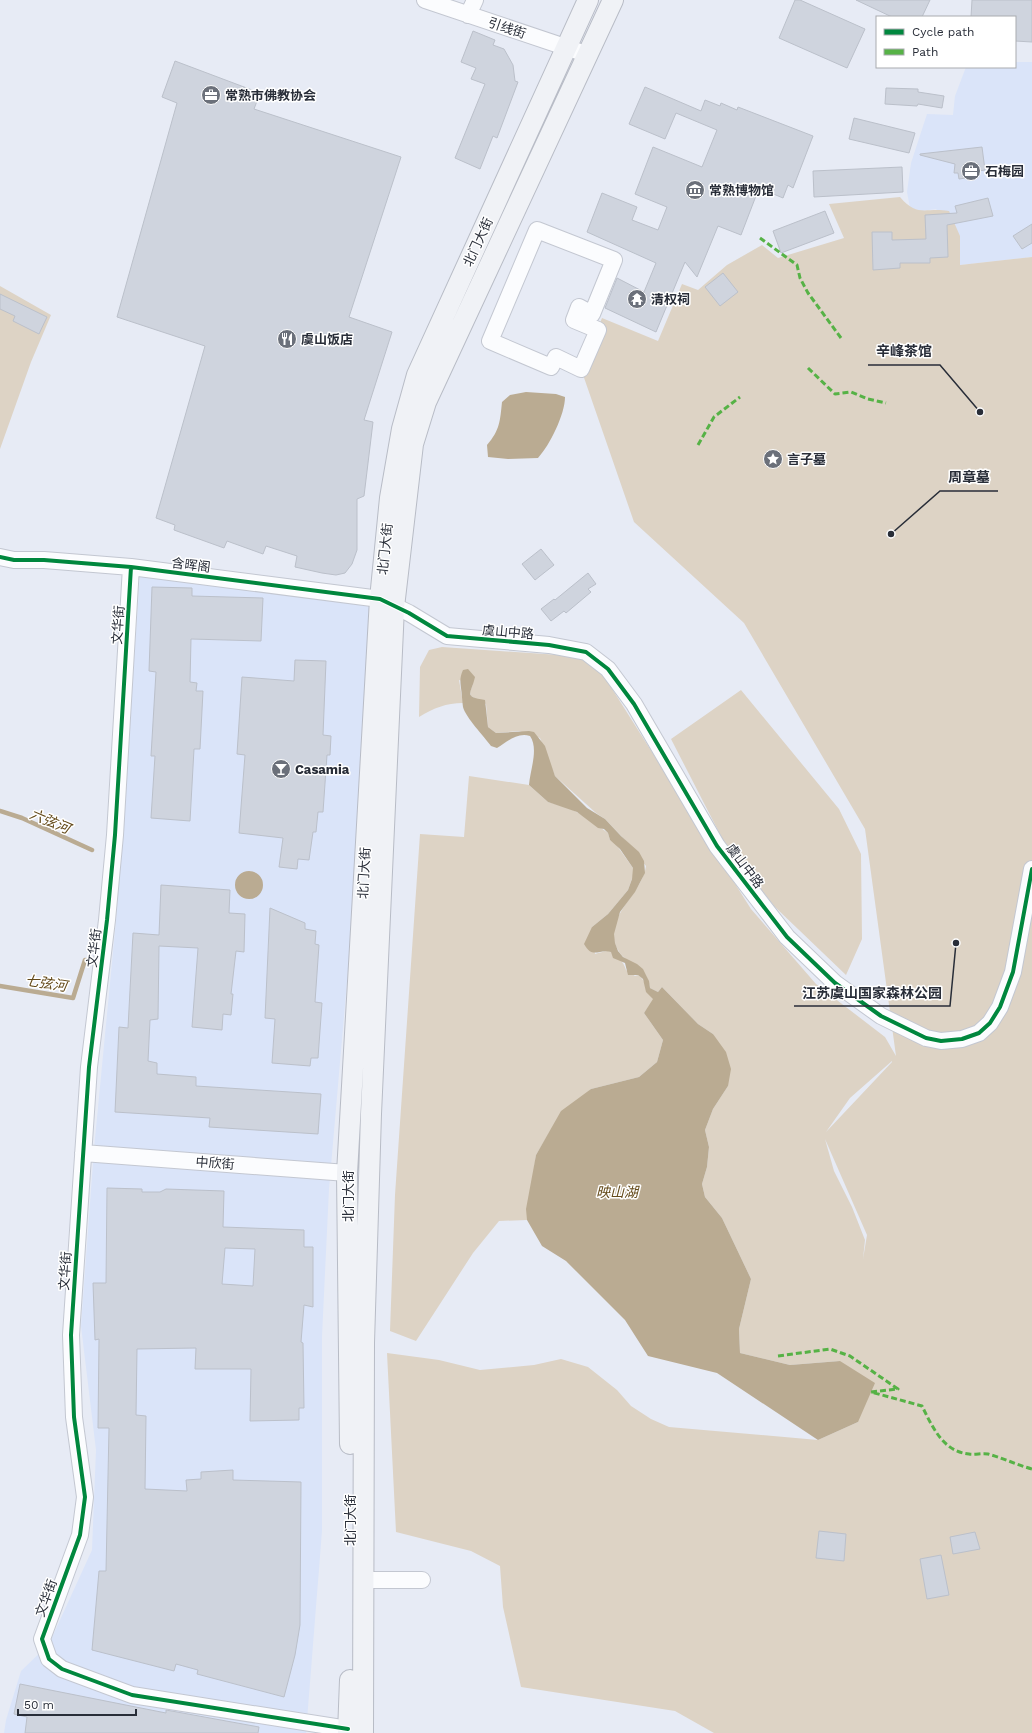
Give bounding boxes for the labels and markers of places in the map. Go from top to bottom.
office icon: 常熟市佛教协会 [200,84,222,106]
place label: 常熟市佛教协会 [225,88,316,103]
office icon: 石梅园 [960,160,982,182]
place label: 石梅园 [985,164,1024,179]
museum icon: 常熟博物馆 [684,179,706,201]
place label: 常熟博物馆 [709,183,774,198]
temple icon: 清权祠 [626,288,648,310]
place label: 清权祠 [651,292,690,307]
restaurant icon: 虞山饭店 [276,328,298,350]
place label: 虞山饭店 [301,332,353,347]
callout: 辛峰茶馆 [868,339,940,365]
place icon: 言子墓 [762,448,784,470]
place label: 言子墓 [787,452,826,467]
callout: 周章墓 [940,465,998,491]
bar icon: Casamia [270,758,292,780]
place label: Casamia [295,762,350,777]
callout: 江苏虞山国家森林公园 [794,980,950,1006]

